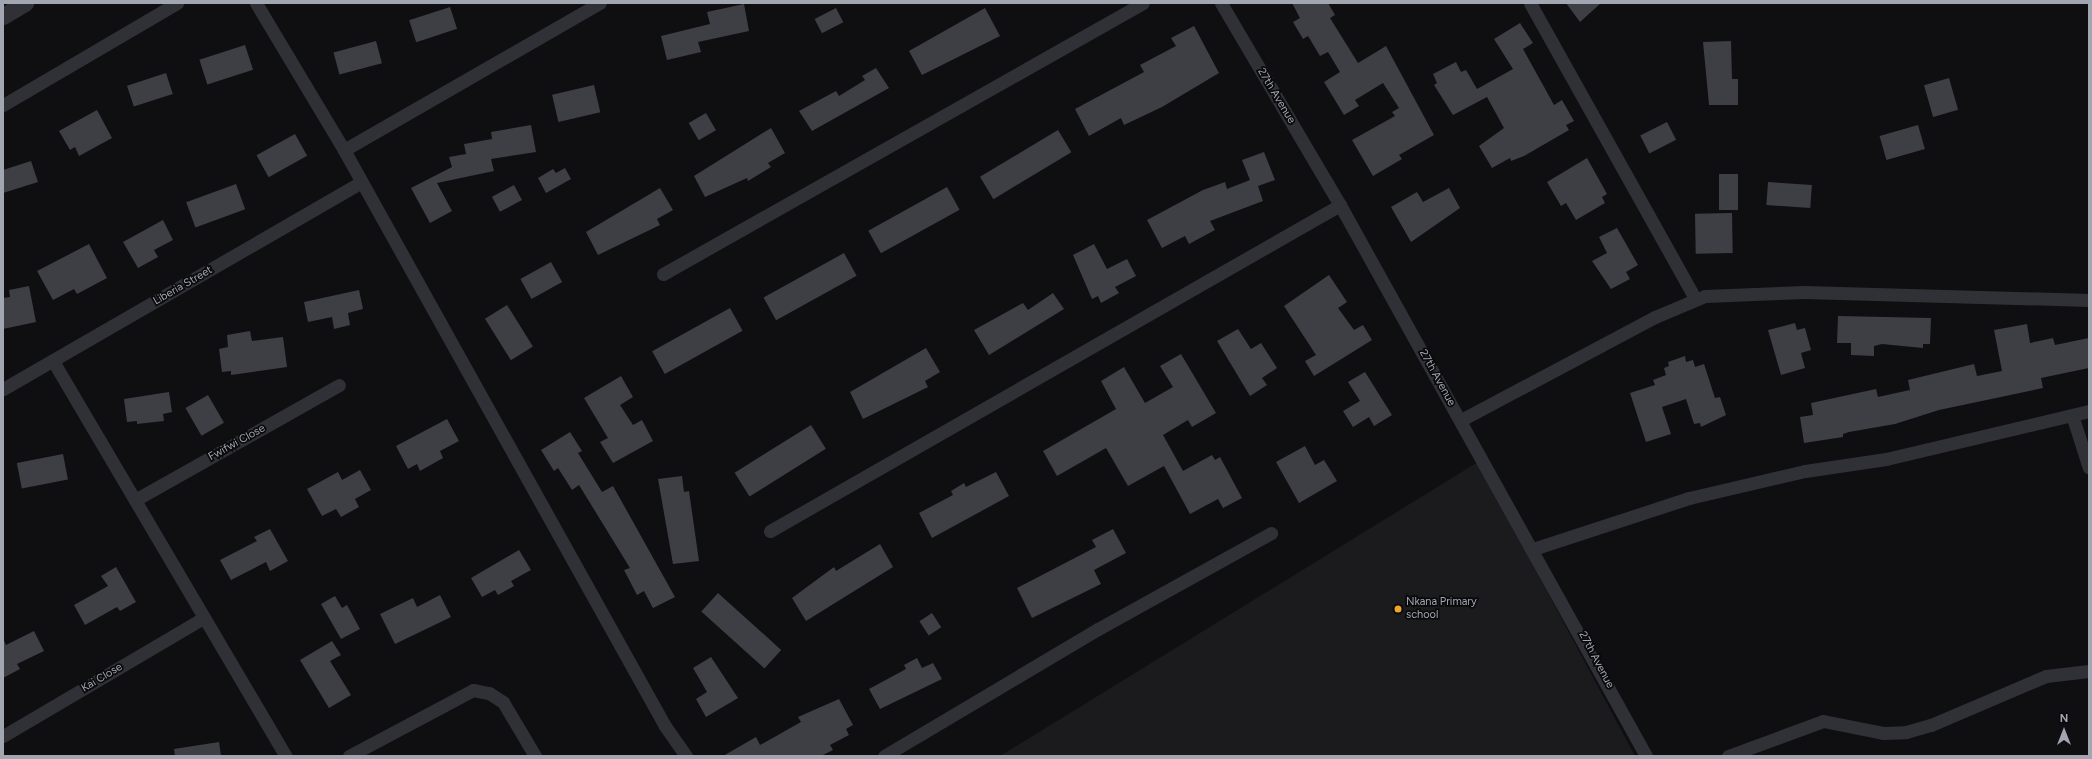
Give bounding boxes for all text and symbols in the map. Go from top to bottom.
street label: 27th Avenue [1254,66,1298,126]
street label: Liberia Street [151,264,215,308]
street label: 27th Avenue [1416,348,1458,408]
street label: Fwifwi Close [206,422,268,464]
place label: Nkana Primary school [1406,596,1477,622]
marker: Nkana Primary school [1393,604,1403,614]
street label: 27th Avenue [1576,629,1616,691]
street label: Kai Close [79,661,125,695]
north arrow [2044,711,2084,751]
text: N [2060,712,2068,725]

